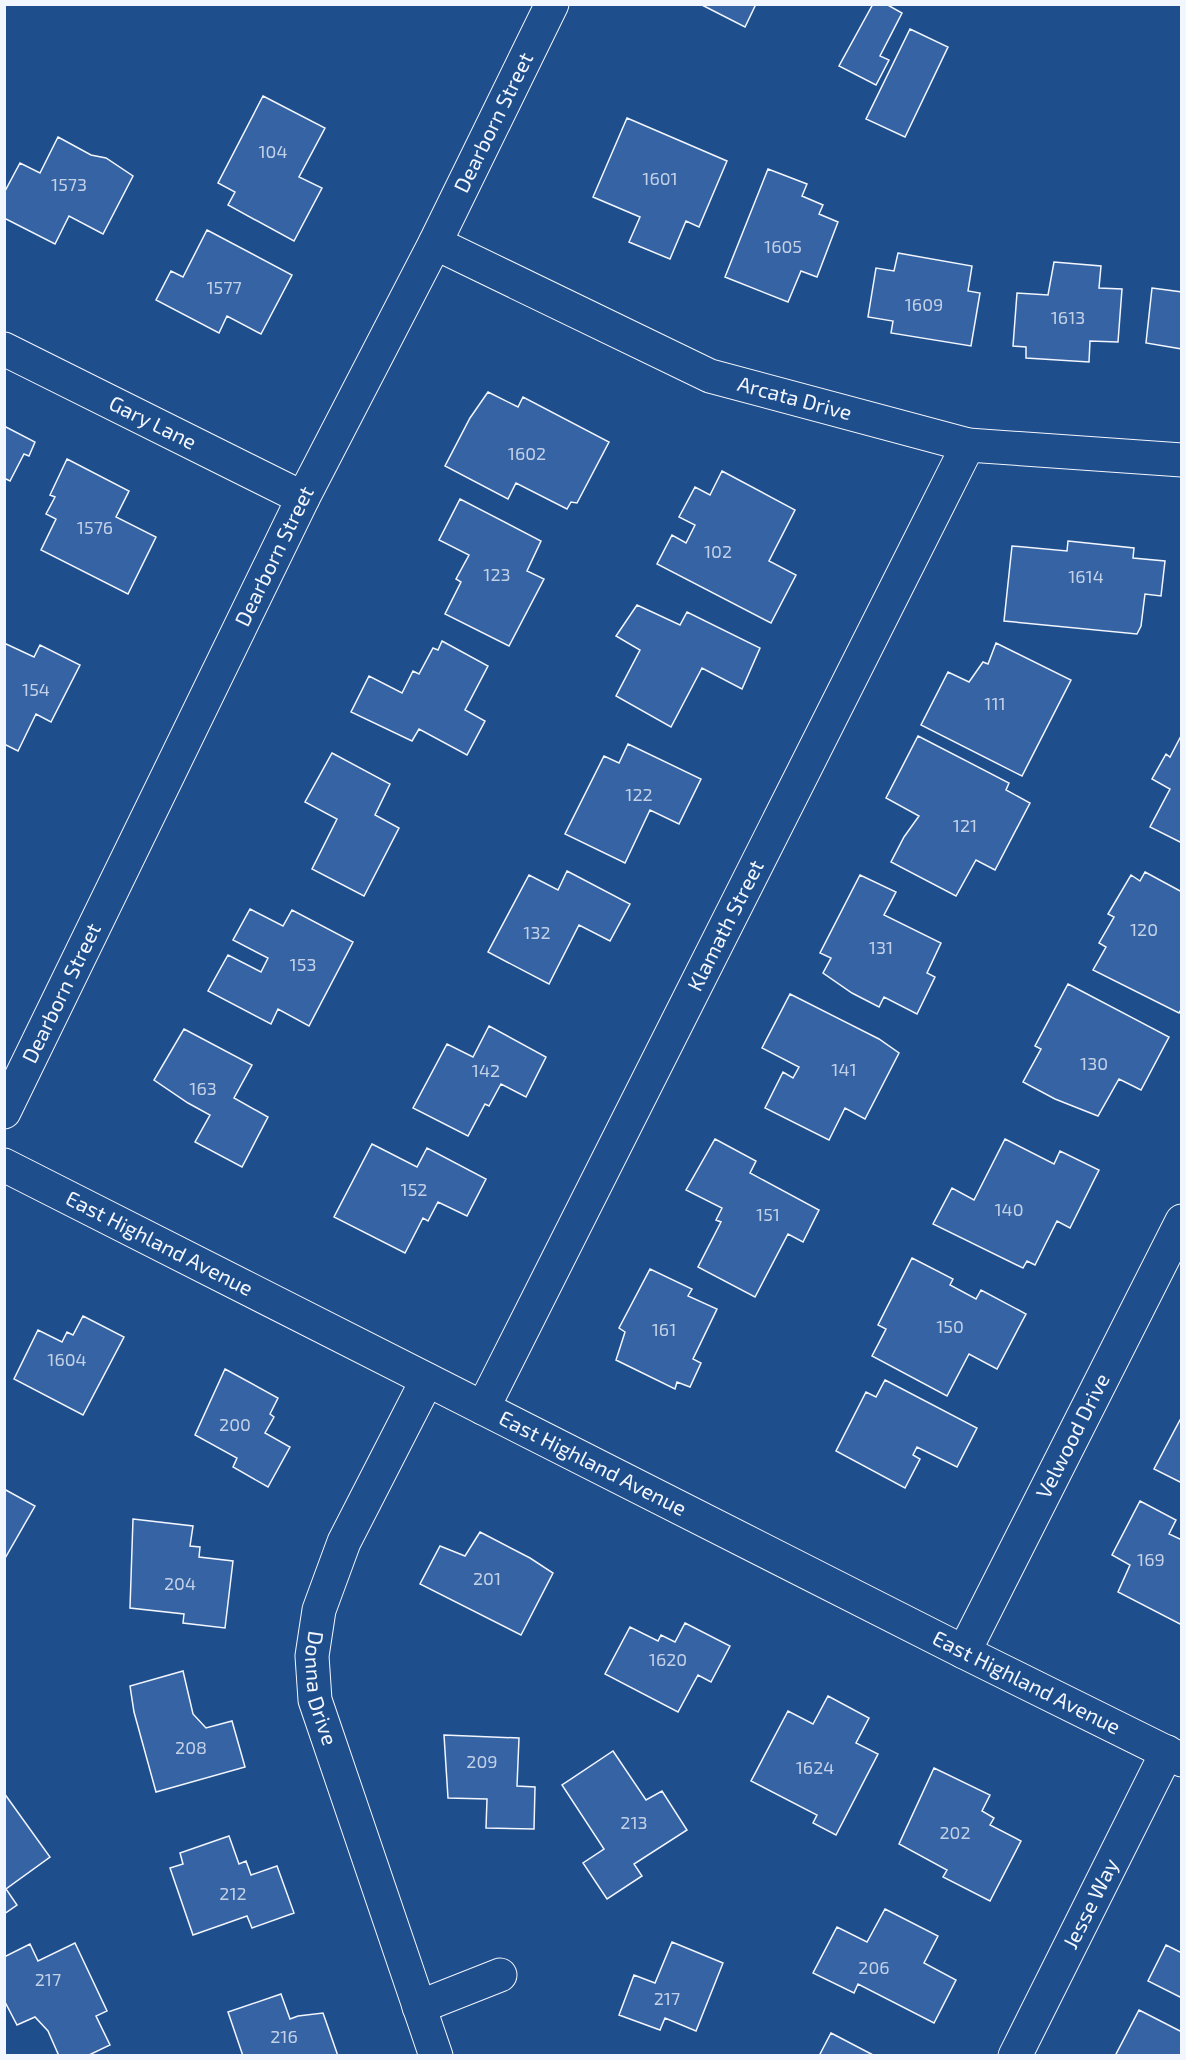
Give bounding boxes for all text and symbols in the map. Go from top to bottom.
street label: Dearborn Street [448,48,537,196]
house number: 104 [258,140,288,162]
house number: 1601 [642,167,678,189]
house number: 1573 [51,173,87,195]
house number: 1605 [764,235,802,257]
house number: 1577 [206,276,242,298]
house number: 1609 [905,293,943,315]
house number: 1613 [1051,306,1085,328]
street label: Arcata Drive [735,370,855,424]
street label: Gary Lane [105,389,201,454]
house number: 1602 [508,442,546,464]
street label: Dearborn Street [229,481,318,630]
house number: 1576 [77,516,113,538]
house number: 102 [704,540,732,562]
house number: 123 [483,563,511,585]
house number: 1614 [1068,565,1104,587]
house number: 154 [22,678,50,700]
house number: 111 [984,692,1006,714]
house number: 122 [625,783,653,805]
house number: 121 [953,814,977,836]
street label: Klamath Street [681,855,768,995]
street label: Dearborn Street [16,918,105,1067]
house number: 120 [1130,918,1158,940]
house number: 132 [523,921,551,943]
house number: 131 [869,936,893,958]
house number: 153 [290,953,316,975]
house number: 130 [1080,1052,1108,1074]
house number: 141 [831,1058,857,1080]
house number: 142 [472,1059,500,1081]
house number: 163 [189,1077,217,1099]
house number: 152 [401,1178,427,1200]
street label: East Highland Avenue [62,1185,258,1300]
house number: 140 [994,1198,1024,1220]
house number: 151 [756,1203,780,1225]
house number: 150 [936,1315,964,1337]
house number: 161 [652,1318,676,1340]
house number: 1604 [47,1348,87,1370]
street label: Velwood Drive [1030,1369,1114,1502]
street label: East Highland Avenue [496,1404,691,1520]
house number: 200 [219,1413,251,1435]
house number: 169 [1137,1548,1165,1570]
house number: 201 [473,1567,501,1589]
house number: 204 [164,1572,196,1594]
street label: East Highland Avenue [929,1624,1125,1739]
street label: Donna Drive [301,1629,343,1748]
house number: 1620 [649,1648,687,1670]
house number: 208 [175,1736,207,1758]
house number: 209 [466,1750,498,1772]
house number: 1624 [796,1756,834,1778]
house number: 213 [620,1811,648,1833]
house number: 202 [939,1821,971,1843]
street label: Jesse Way [1057,1854,1123,1953]
house number: 212 [219,1882,247,1904]
house number: 206 [858,1956,890,1978]
house number: 217 [35,1968,61,1990]
house number: 217 [654,1987,680,2009]
house number: 216 [270,2025,298,2047]

